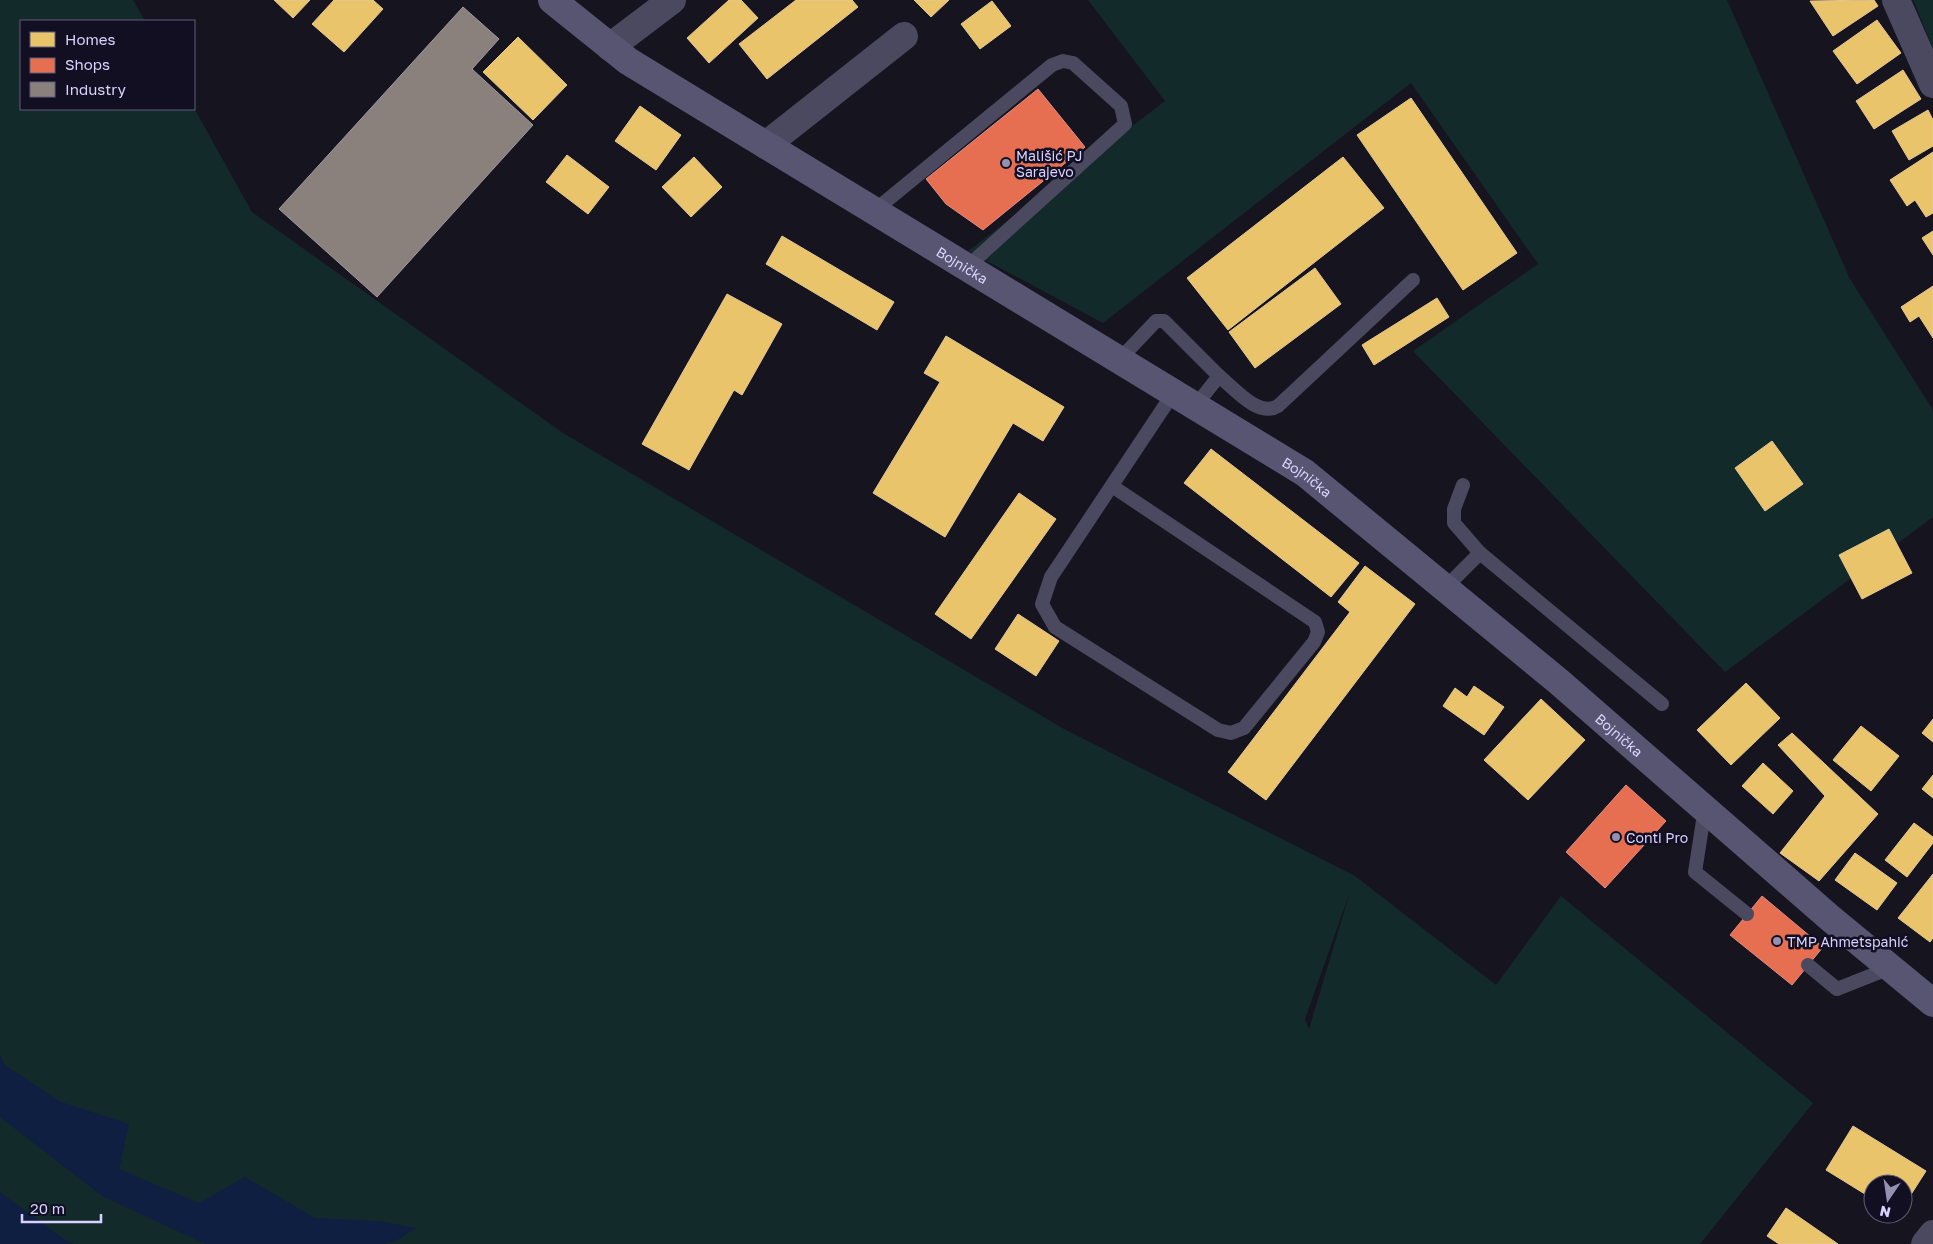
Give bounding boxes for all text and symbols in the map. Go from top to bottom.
legend [20,20,195,110]
text: Homes [65,30,115,48]
text: Shops [65,55,110,73]
text: Industry [65,80,126,98]
place label: Mališić PJ Sarajevo [1016,147,1082,180]
marker: Mališić PJ Sarajevo [1000,157,1012,169]
street label: Bojnička [934,242,991,287]
street label: Bojnička [1280,453,1336,500]
street label: Bojnička [1592,709,1647,760]
place label: Conti Pro [1626,829,1688,846]
marker: Conti Pro [1610,831,1622,843]
place label: TMP Ahmetspahić [1787,933,1909,950]
marker: TMP Ahmetspahić [1771,935,1783,947]
north arrow [1863,1174,1913,1224]
scale bar [22,1192,101,1224]
text: 20 m [30,1199,65,1217]
text: N [1878,1203,1892,1222]

